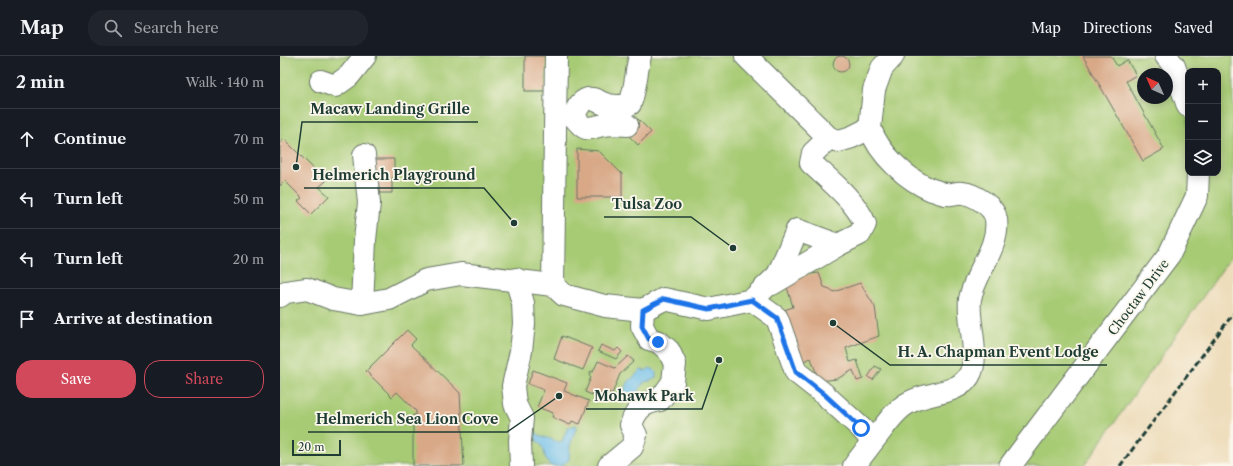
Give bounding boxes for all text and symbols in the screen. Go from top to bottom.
search box [88,10,368,46]
text: Map [20,16,64,39]
icon: search [102,17,124,39]
text: Search here [134,18,219,37]
text: Map [1031,19,1061,37]
text: Directions [1083,19,1152,37]
text: Saved [1174,19,1213,37]
north arrow [1137,68,1173,104]
map controls [1185,68,1221,176]
button: + [1185,68,1221,104]
text: 2 min [16,72,65,92]
text: Walk · 140 m [186,74,264,90]
callout: Macaw Landing Grille [302,96,478,122]
text: Macaw Landing Grille [310,100,470,118]
button: − [1185,104,1221,140]
icon: ahead [16,128,38,150]
text: Continue [54,129,126,148]
text: 70 m [234,131,264,147]
button: layers [1185,140,1221,176]
callout: Helmerich Playground [304,162,484,188]
text: Helmerich Playground [312,166,476,184]
icon: left [16,188,38,210]
text: Turn left [54,189,123,208]
text: 50 m [233,191,264,207]
callout: Tulsa Zoo [604,191,691,217]
text: Tulsa Zoo [612,195,682,213]
icon: left [16,248,38,270]
text: Turn left [54,249,123,268]
text: 20 m [233,251,264,267]
street label: Choctaw Drive [1104,256,1172,338]
icon: arrive [16,308,38,330]
text: Arrive at destination [54,309,213,328]
route end [649,333,667,351]
callout: H. A. Chapman Event Lodge [890,339,1107,365]
text: H. A. Chapman Event Lodge [897,343,1099,361]
button: Save [16,360,136,398]
button: Share [144,360,264,398]
callout: Mohawk Park [586,383,702,409]
text: Mohawk Park [594,387,695,405]
callout: Helmerich Sea Lion Cove [308,406,507,432]
text: Helmerich Sea Lion Cove [316,410,498,428]
route start [852,419,870,437]
scale bar [292,438,341,457]
text: 20 m [298,440,324,454]

